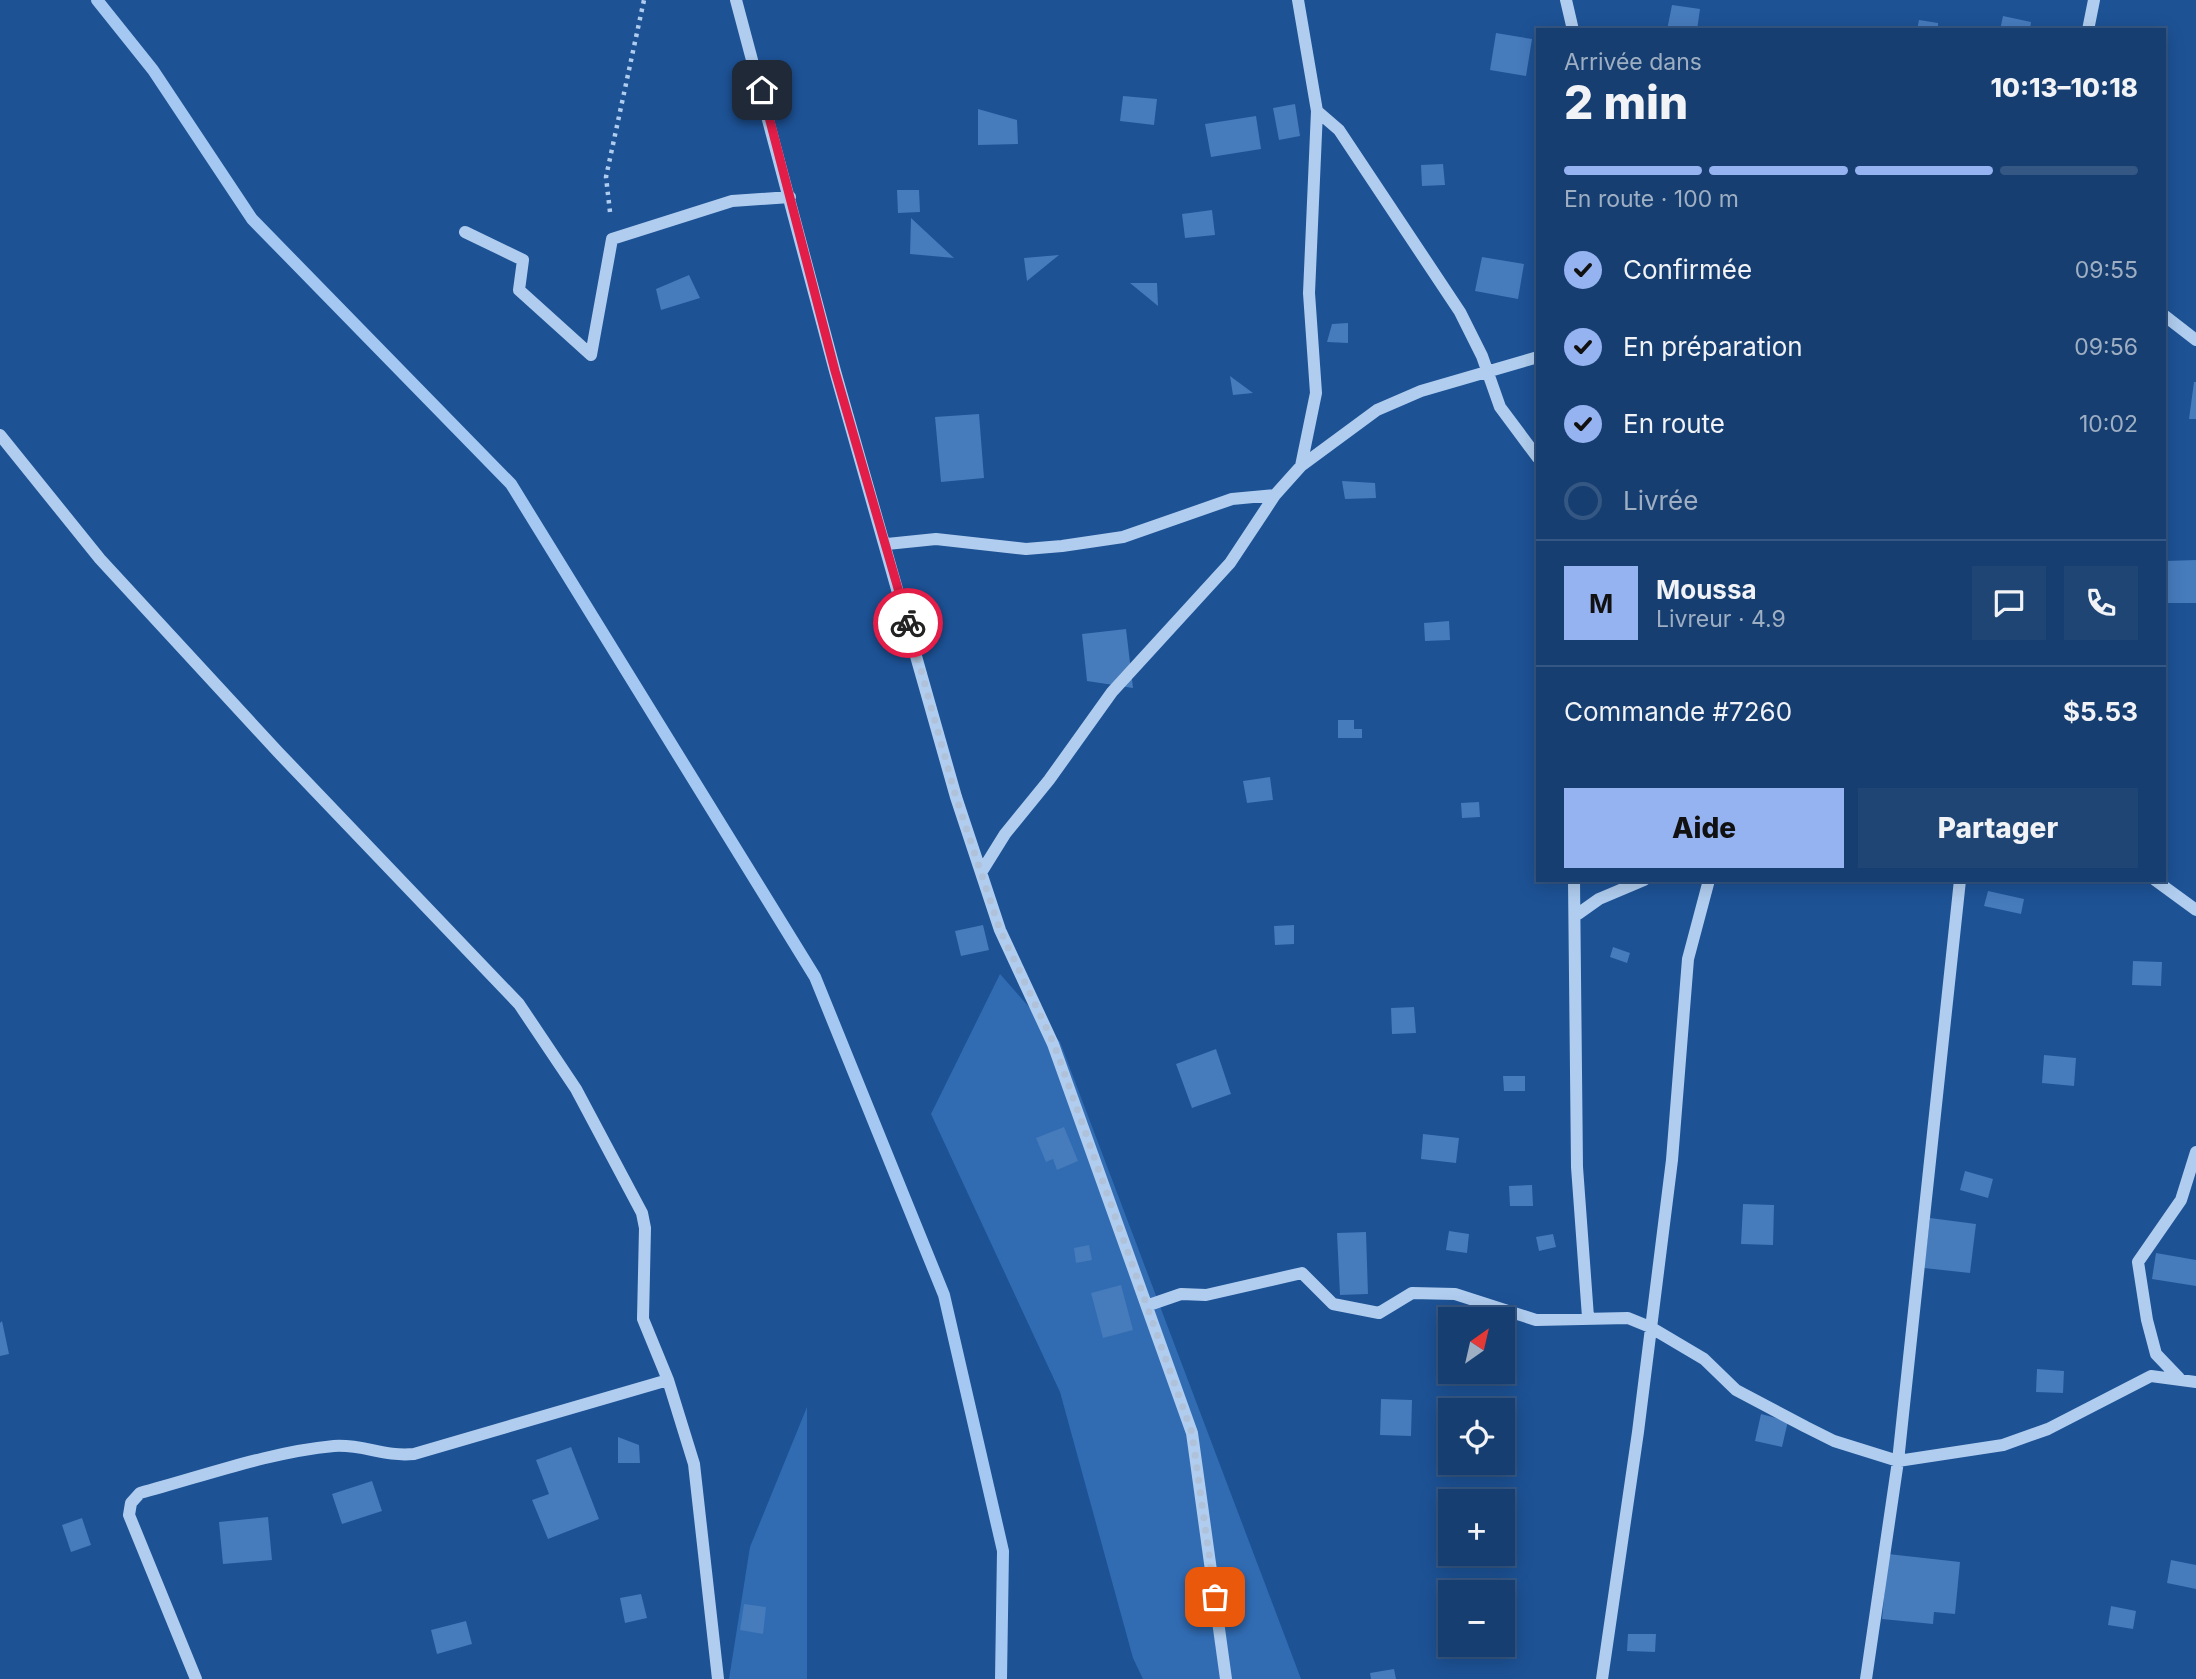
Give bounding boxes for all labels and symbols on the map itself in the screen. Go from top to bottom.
pin [732,60,792,120]
courier [873,588,943,658]
north arrow [1438,1307,1516,1384]
pin [1185,1567,1245,1627]

